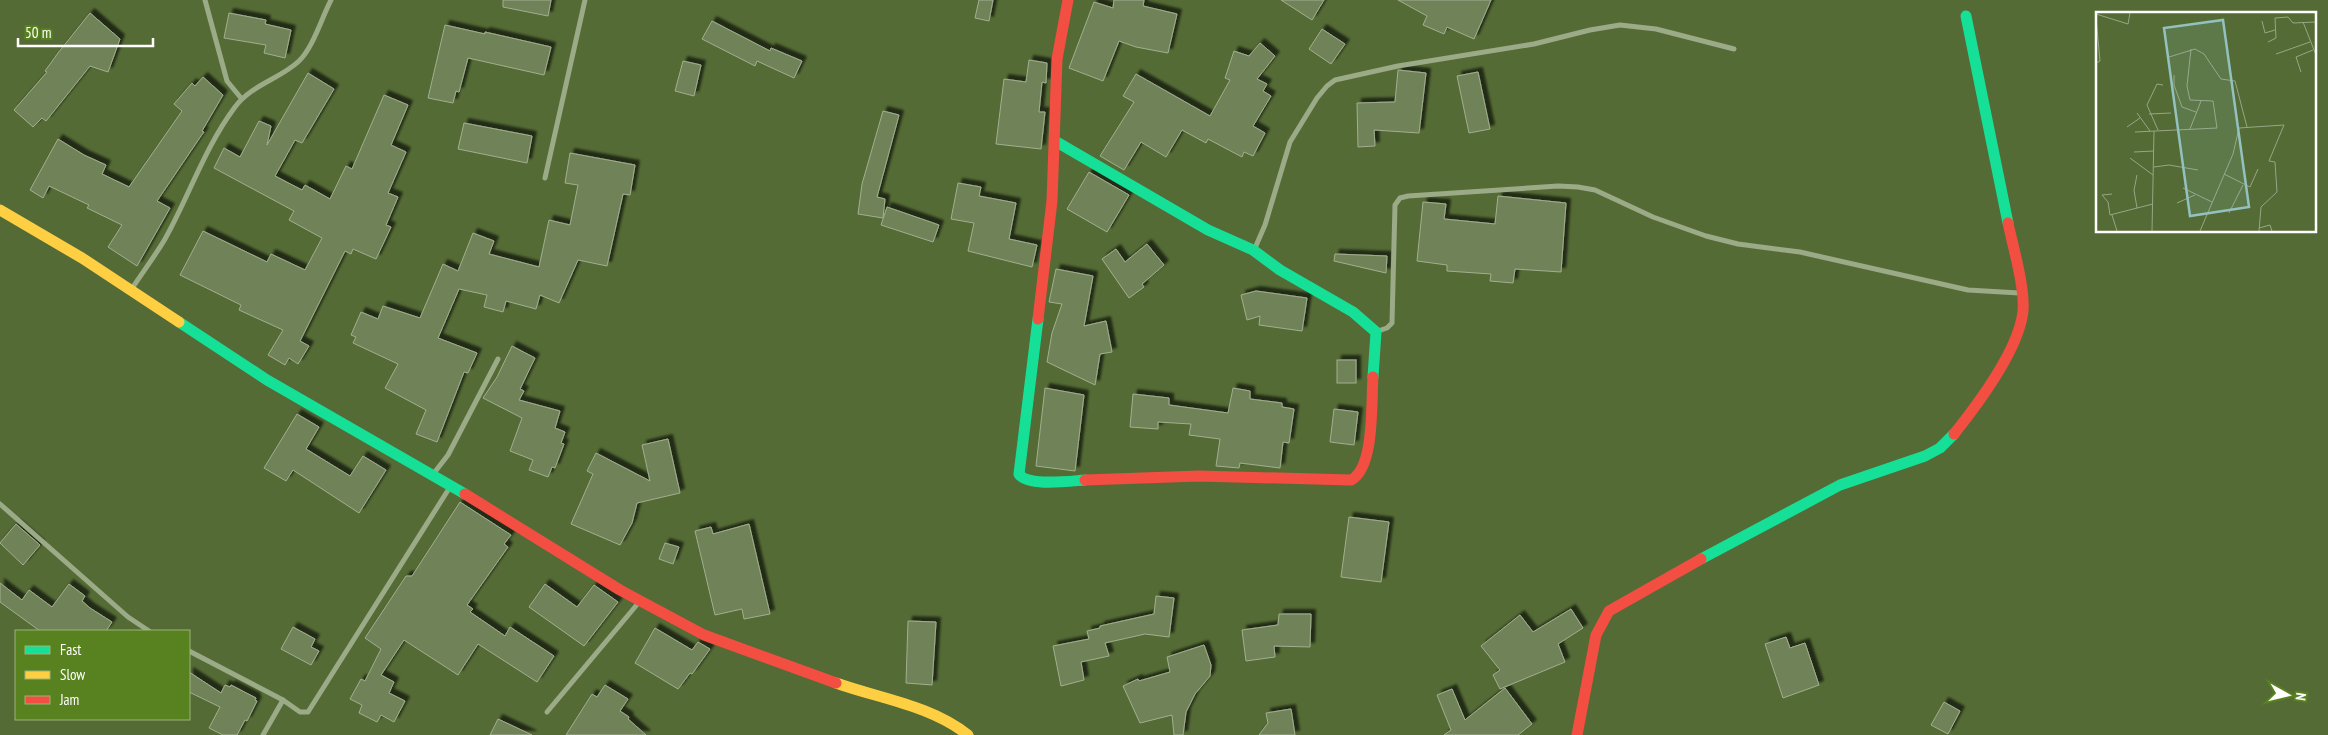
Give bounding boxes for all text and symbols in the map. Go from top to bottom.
inset map [2096,12,2316,232]
scale bar [18,15,152,47]
text: 50 m [25,23,51,42]
legend [15,630,190,720]
text: Fast [60,640,81,659]
text: Slow [60,665,85,684]
north arrow [2263,670,2313,720]
text: Jam [59,690,79,709]
text: N [2291,692,2310,702]

